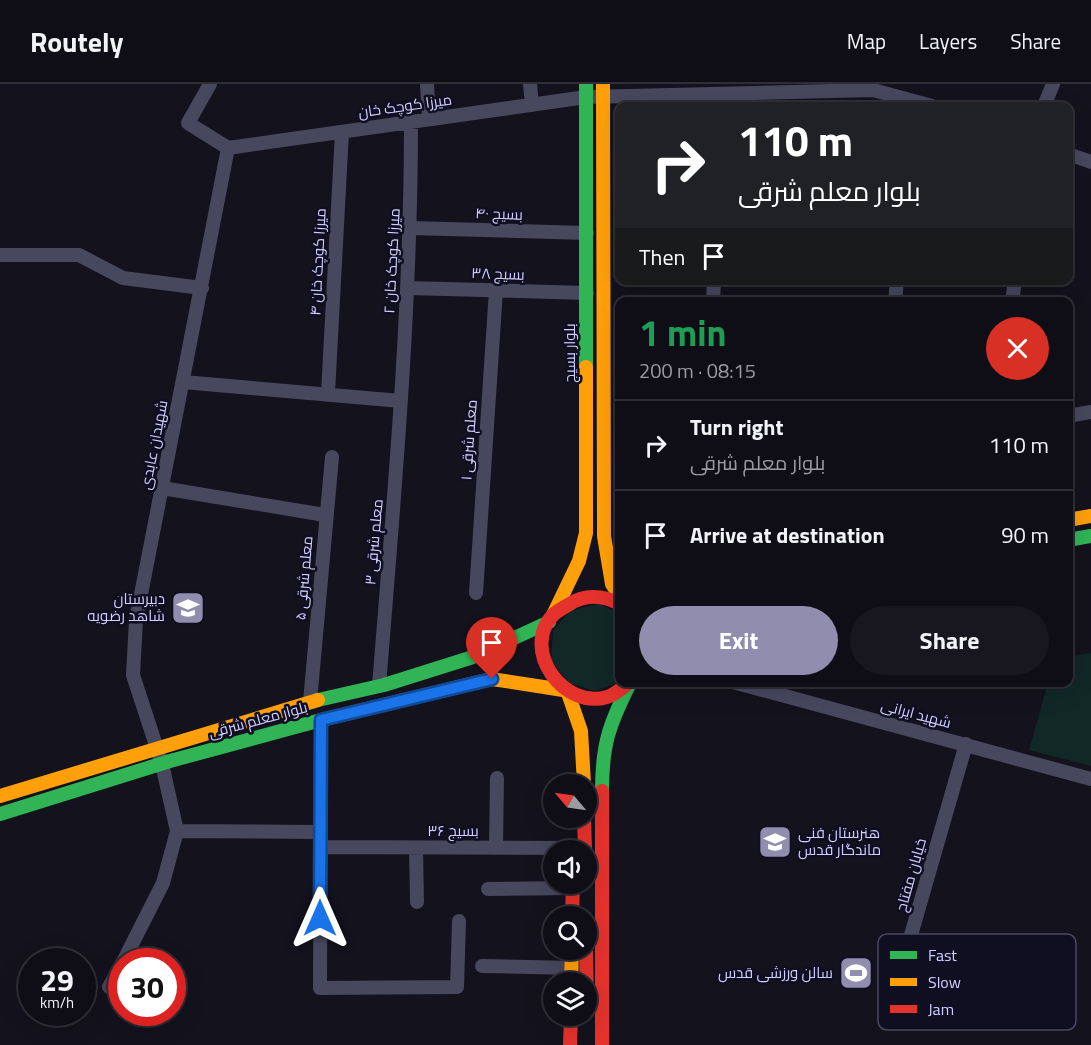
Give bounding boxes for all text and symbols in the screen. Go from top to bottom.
text: Routely [30,20,124,63]
text: Map [847,25,886,57]
text: Layers [919,25,977,57]
text: Share [1010,25,1061,57]
street label: میرزا کوچک خان [357,88,453,123]
text: 110 m [738,108,853,172]
icon: right [639,126,717,204]
text: بلوار معلم شرقی [738,170,921,211]
street label: بسیج ۴۰ [475,201,523,226]
street label: میرزا کوچک خان ۴ [303,208,332,316]
street label: میرزا کوچک خان ۲ [377,208,406,314]
text: Then [639,240,685,274]
icon: arrive [697,240,730,273]
street label: بسیج ۳۸ [471,261,525,286]
text: 1 min [639,305,726,360]
button: close [986,317,1049,380]
street label: بلوار بسیج [558,323,581,383]
text: 200 m · 08:15 [639,355,756,386]
street label: شهیدان عابدی [134,398,173,492]
street label: معلم شرقی ۱ [454,399,483,481]
text: Turn right [690,410,784,444]
text: 110 m [989,428,1049,462]
icon: right [639,429,672,462]
text: بلوار معلم شرقی [690,447,825,478]
street label: معلم شرقی ۳ [358,498,389,586]
text: Arrive at destination [690,518,885,552]
text: 90 m [1001,518,1049,552]
icon: arrive [639,519,672,552]
street label: معلم شرقی ۵ [288,535,319,621]
place label: دبیرستان شاهد رضویه [87,587,165,627]
school or university icon: دبیرستان شاهد رضویه [170,590,206,626]
button: Exit [639,606,838,675]
button: Share [850,606,1049,675]
pin [466,617,517,679]
icon: arrive [475,626,508,659]
street label: شهید ایرانی [878,693,954,734]
street label: بلوار معلم شرقی [206,695,310,744]
north arrow [543,774,597,828]
map controls [543,774,597,1026]
street label: بسیج ۳۶ [427,819,479,842]
place label: هنرستان فنی ماندگار قدس [798,821,881,861]
school or university icon: هنرستان فنی ماندگار قدس [757,824,793,860]
street label: خیابان مفتاح [889,835,932,914]
button: sound [543,840,597,894]
position arrow [288,886,352,950]
button: search [543,906,597,960]
legend [878,934,1076,1030]
text: Fast [928,943,957,967]
speed limit sign: 30 [108,948,186,1026]
sports icon: سالن ورزشی قدس [838,955,874,991]
text: 29 [40,957,74,1003]
place label: سالن ورزشی قدس [718,961,833,984]
text: Slow [928,970,961,994]
button: layers [543,972,597,1026]
text: km/h [40,991,74,1014]
text: Jam [928,997,954,1021]

